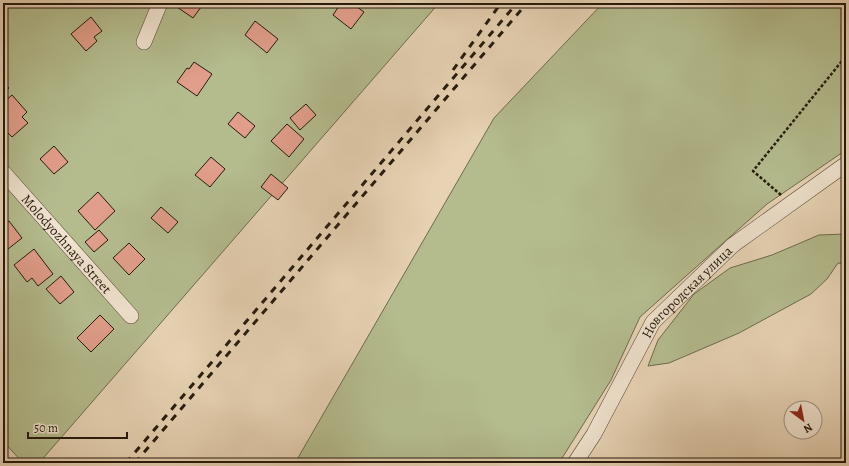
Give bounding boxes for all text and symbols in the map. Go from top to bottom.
street label: Molodyozhnaya Street [17,190,116,298]
street label: Новгородская улица [637,241,737,342]
north arrow [783,400,823,440]
scale bar [28,414,127,440]
text: 50 m [34,420,58,436]
text: N [801,420,815,437]

